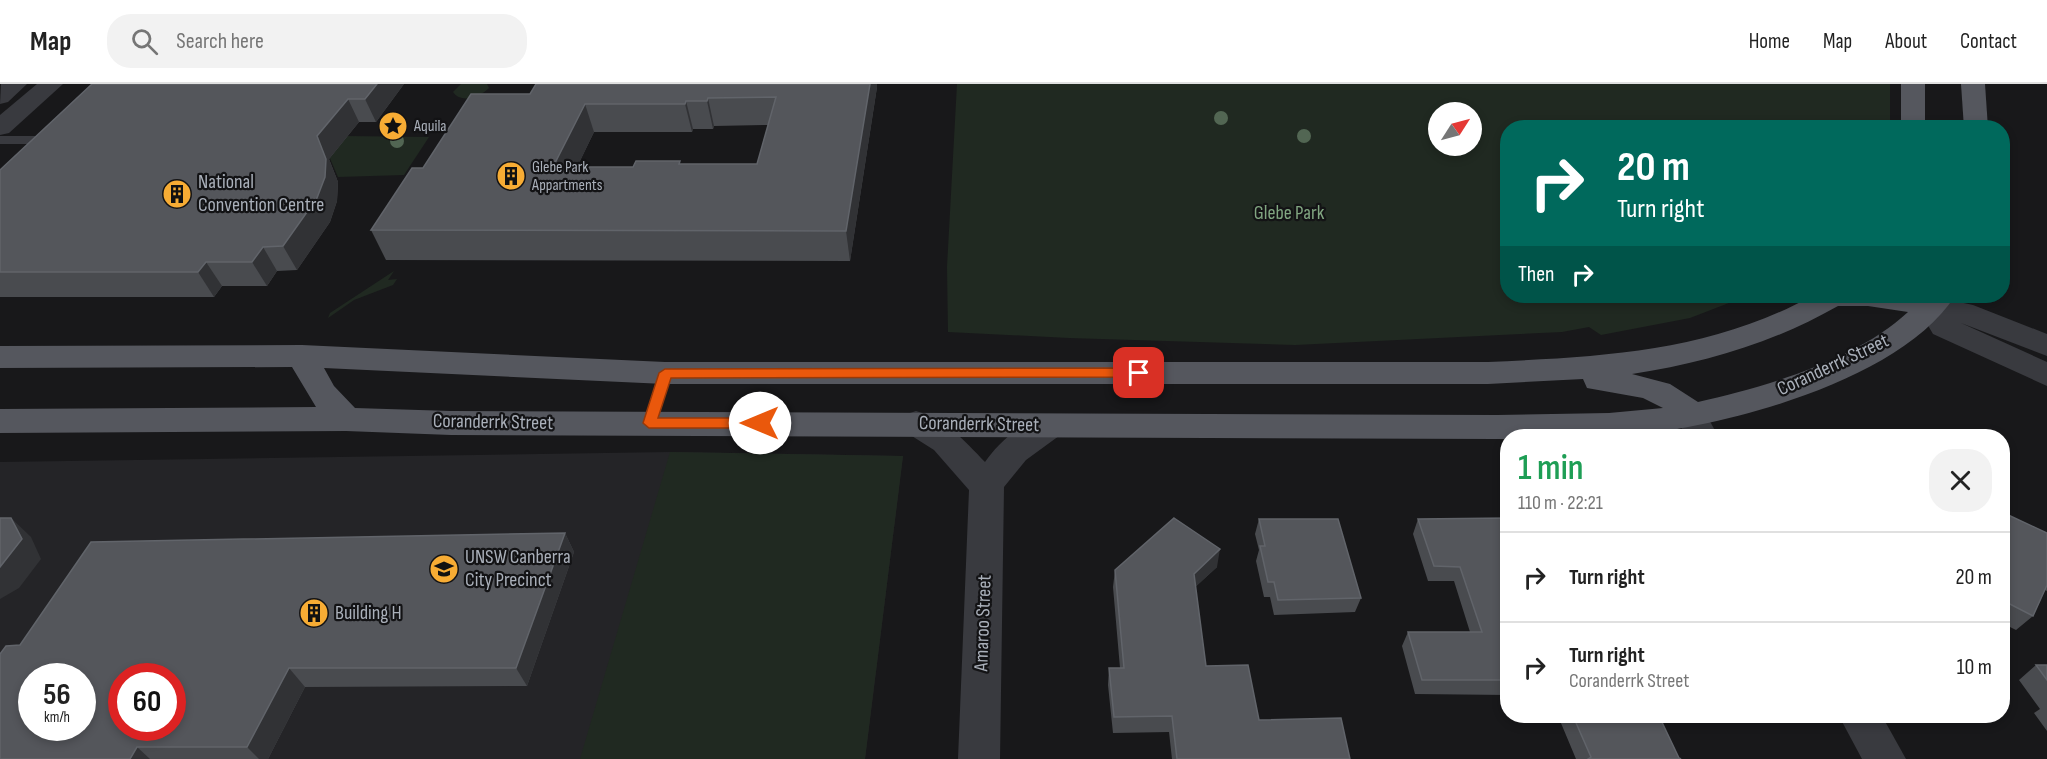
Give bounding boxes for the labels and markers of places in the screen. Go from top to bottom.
place icon: Aquila [377,110,409,142]
place label: Aquila [413,117,447,136]
place label: Glebe Park Appartments [531,158,603,195]
building icon: Glebe Park Appartments [495,160,527,192]
place label: National Convention Centre [198,170,324,217]
building icon: National Convention Centre [161,178,193,210]
pin [1113,347,1164,398]
place label: UNSW Canberra City Precinct [465,545,571,592]
school or university icon: UNSW Canberra City Precinct [428,553,460,585]
building icon: Building H [298,597,330,629]
place label: Building H [335,601,402,625]

